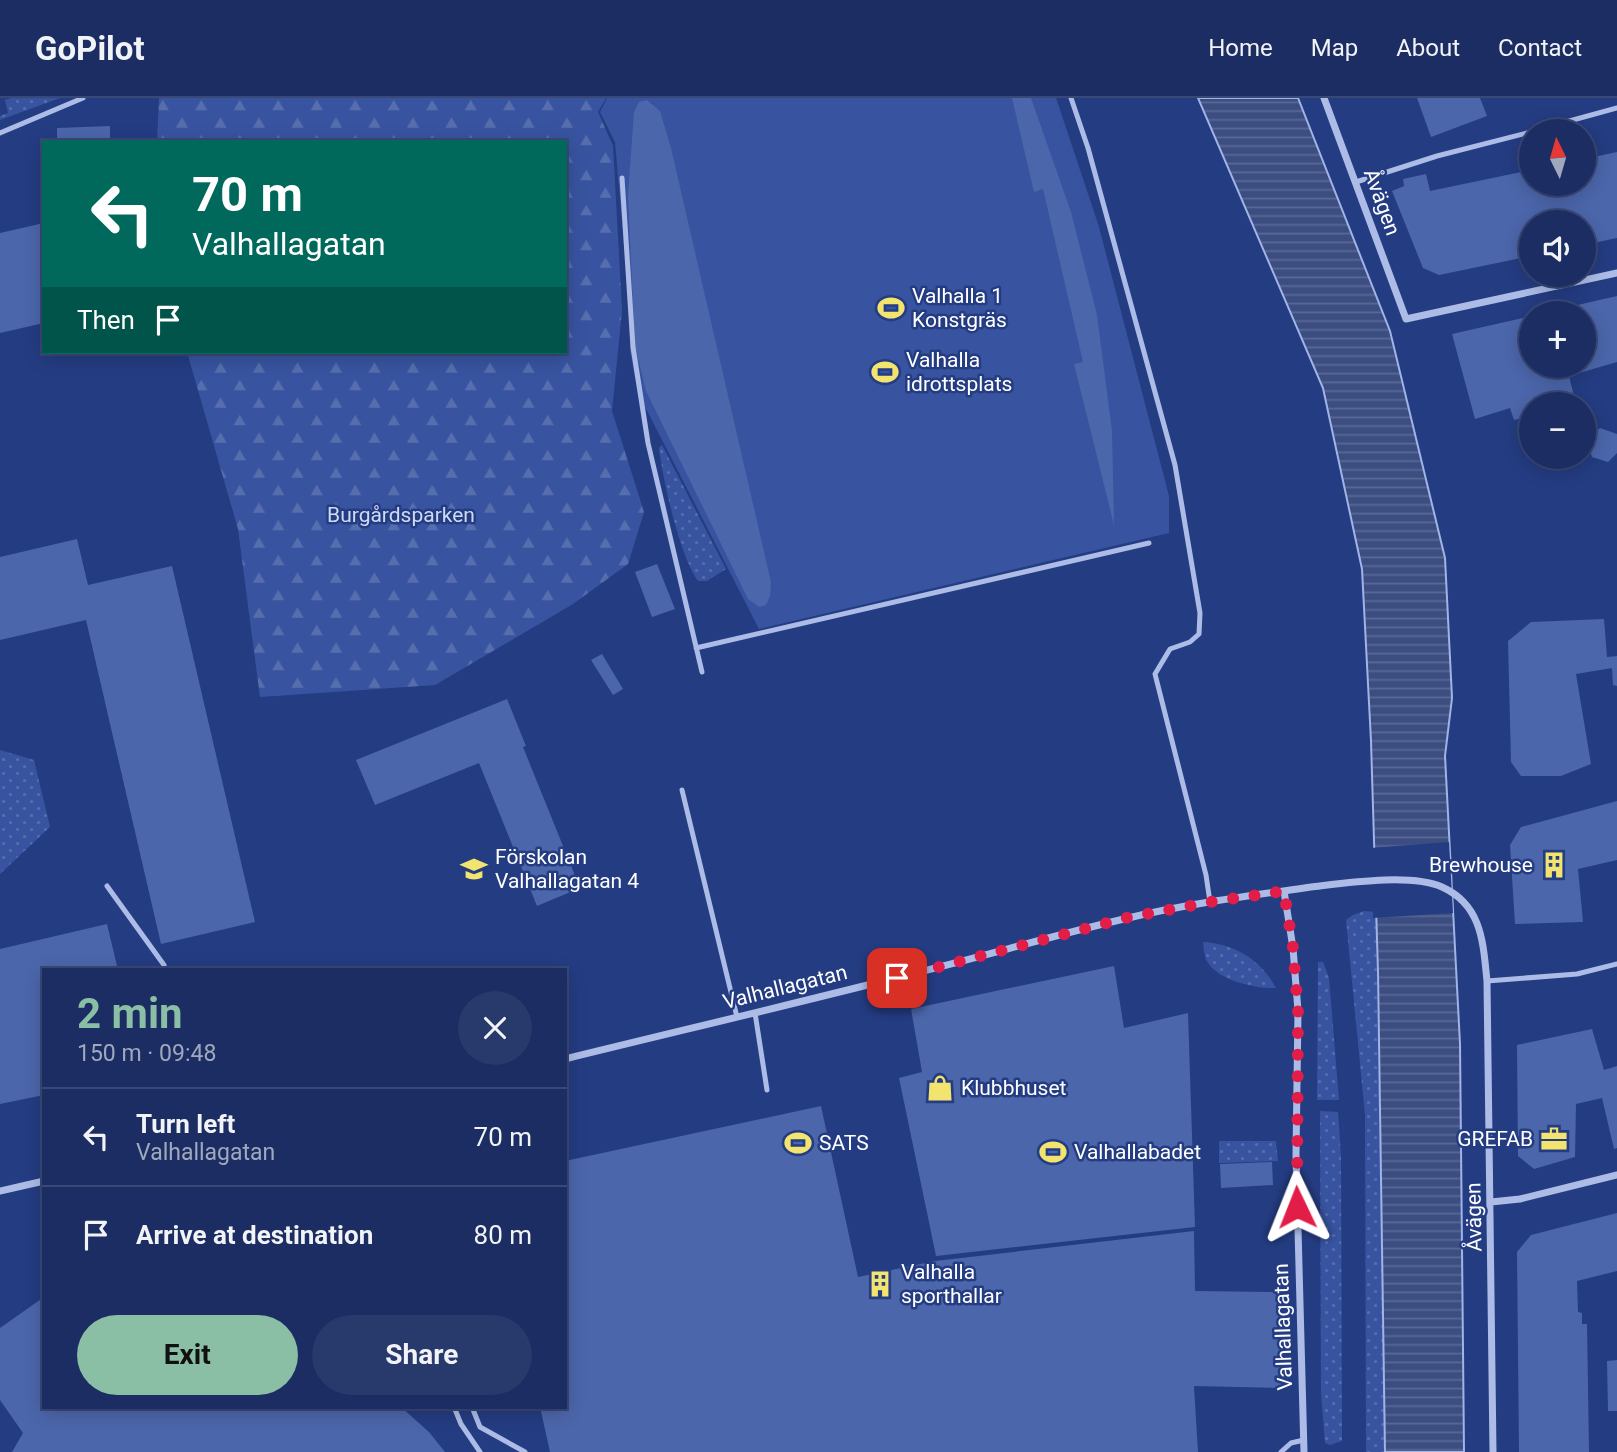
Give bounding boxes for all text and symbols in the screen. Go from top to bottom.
text: GoPilot [35,29,145,68]
text: Home [1208,34,1273,62]
text: Map [1311,34,1358,62]
text: About [1396,34,1460,62]
text: Contact [1498,34,1582,62]
north arrow [1519,119,1596,196]
map controls [1519,119,1596,469]
street label: Åvägen [1359,165,1405,239]
text: 70 m [192,166,303,223]
icon: left [77,168,168,259]
button: sound [1519,210,1596,287]
text: Valhallagatan [192,225,386,263]
place label: Valhalla 1 Konstgräs [912,284,1007,332]
sports icon: Valhalla 1 Konstgräs [876,293,906,323]
icon: arrive [149,301,187,339]
button: + [1519,301,1596,378]
text: Then [77,305,135,335]
place label: Valhalla idrottsplats [906,348,1012,396]
sports icon: Valhalla idrottsplats [870,357,900,387]
button: − [1519,392,1596,469]
park label: Burgårdsparken [327,503,475,527]
place label: Förskolan Valhallagatan 4 [495,845,639,893]
building icon: Brewhouse [1539,850,1569,880]
place label: Brewhouse [1429,853,1533,877]
school or university icon: Förskolan Valhallagatan 4 [459,854,489,884]
pin [867,948,927,1008]
icon: arrive [878,959,916,997]
street label: Valhallagatan [720,960,850,1014]
text: 2 min [77,989,183,1038]
button: close [458,991,532,1065]
text: 150 m · 09:48 [77,1040,216,1067]
shop icon: Klubbhuset [925,1073,955,1103]
place label: Klubbhuset [961,1076,1067,1100]
text: Turn left [136,1109,235,1139]
icon: left [77,1118,115,1156]
text: 70 m [474,1122,532,1152]
office icon: GREFAB [1539,1124,1569,1154]
place label: GREFAB [1457,1127,1533,1151]
sports icon: SATS [783,1128,813,1158]
place label: SATS [819,1131,869,1155]
sports icon: Valhallabadet [1038,1137,1068,1167]
text: Valhallagatan [136,1139,275,1166]
place label: Valhallabadet [1074,1140,1201,1164]
position arrow [1260,1170,1334,1244]
street label: Åvägen [1461,1182,1487,1252]
icon: arrive [77,1216,115,1254]
text: Arrive at destination [136,1220,373,1250]
text: 80 m [474,1220,532,1250]
place label: Valhalla sporthallar [901,1260,1002,1308]
street label: Valhallagatan [1269,1263,1297,1391]
building icon: Valhalla sporthallar [865,1269,895,1299]
button: Exit [77,1315,298,1395]
button: Share [312,1315,532,1395]

